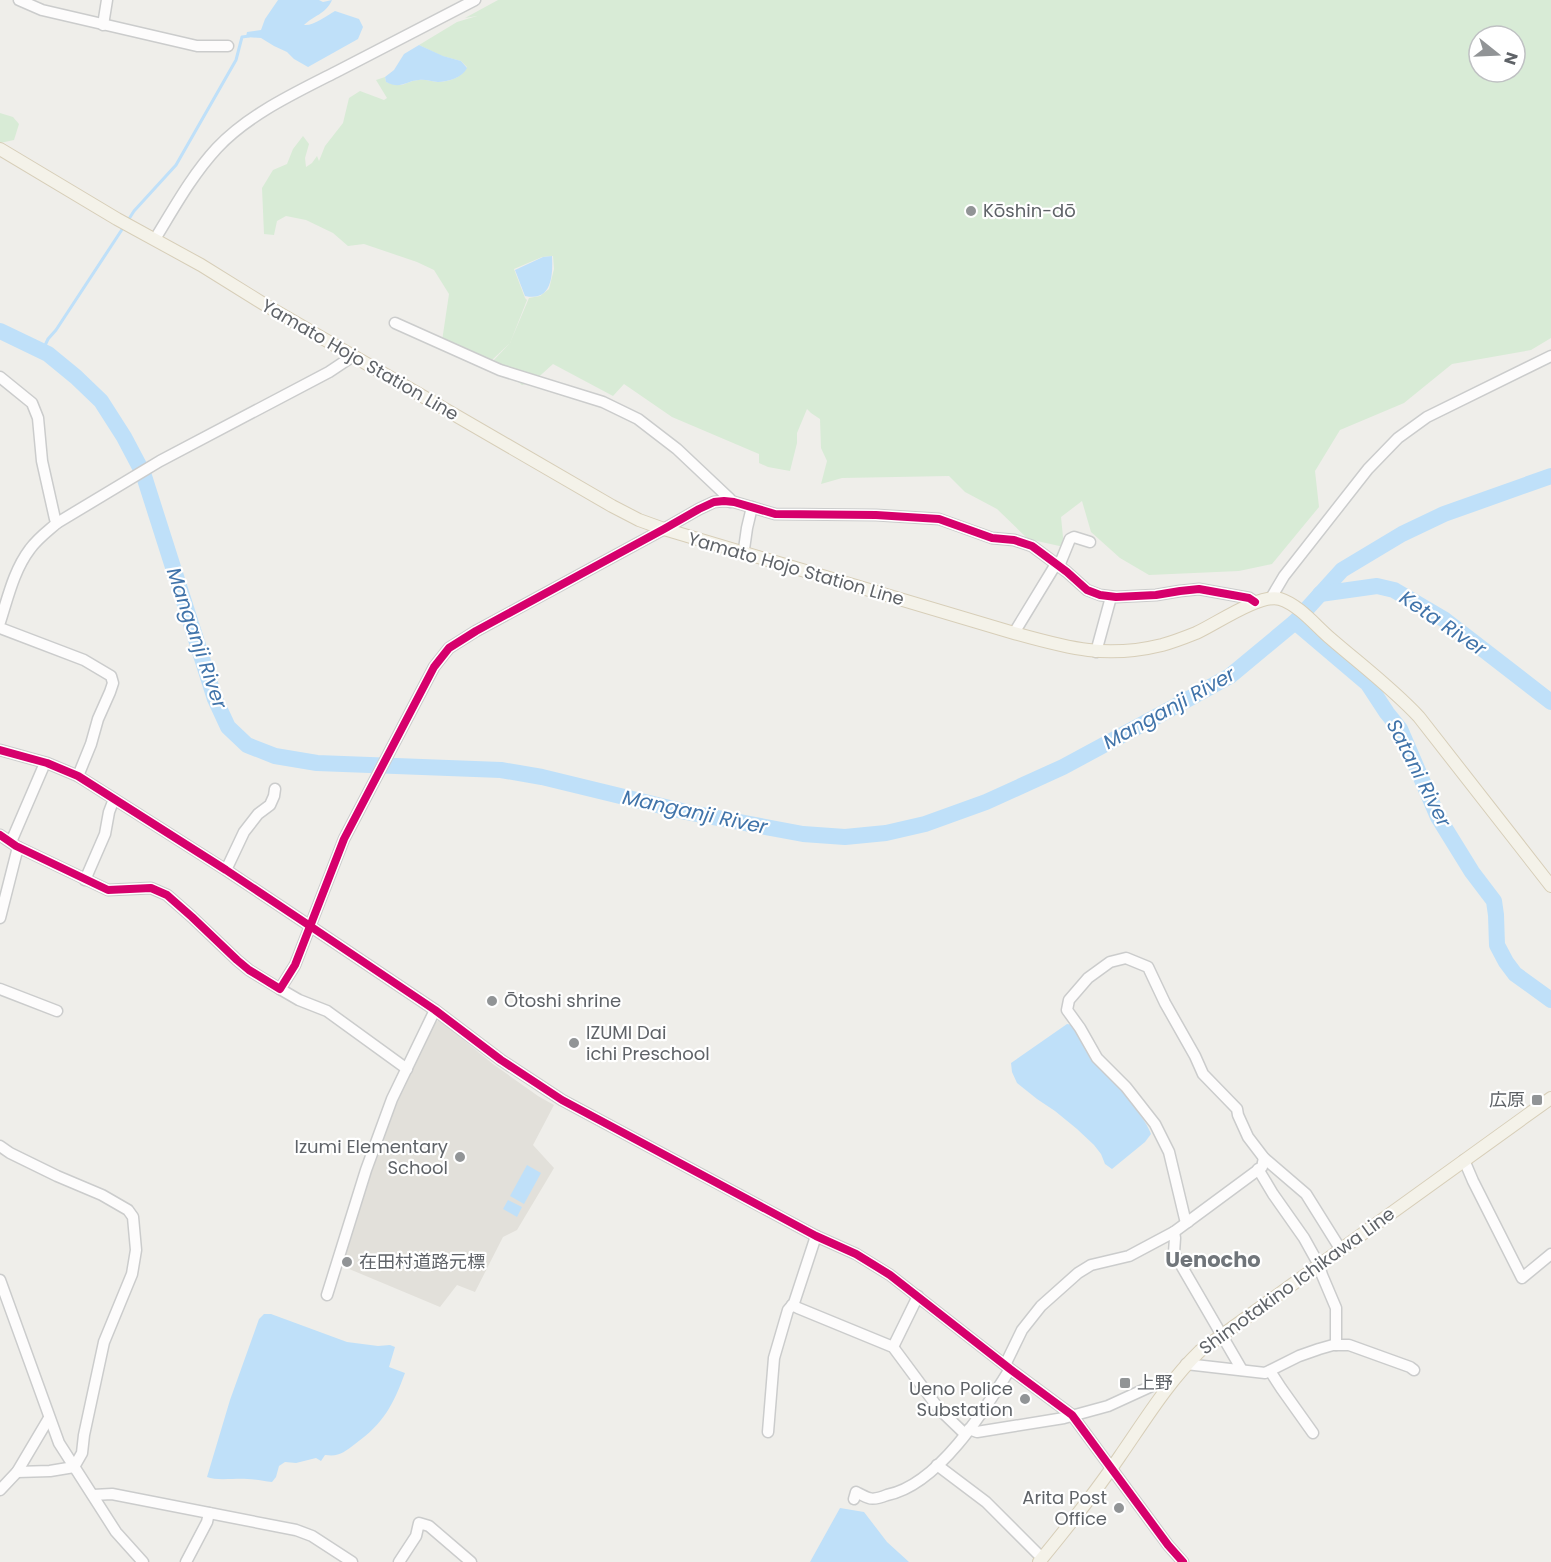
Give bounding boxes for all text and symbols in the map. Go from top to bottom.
north arrow [1467,24,1527,84]
text: N [1498,49,1524,68]
place label: Kōshin-dō [983,198,1076,223]
marker: Kōshin-dō [964,204,978,218]
street label: Yamato Hojo Station Line [257,293,464,426]
street label: Yamato Hojo Station Line [685,526,907,611]
water label: Manganji River [160,564,234,713]
water label: Keta River [1394,584,1492,663]
water label: Manganji River [1098,660,1241,756]
water label: Satani River [1380,714,1458,832]
water label: Manganji River [620,783,771,841]
place label: Ōtoshi shrine [504,988,621,1013]
marker: Ōtoshi shrine [485,994,499,1008]
place label: IZUMI Dai ichi Preschool [586,1020,710,1066]
marker: IZUMI Dai ichi Preschool [567,1036,581,1050]
place label: 広原 [1489,1087,1525,1112]
marker: 広原 [1530,1093,1544,1107]
place label: Izumi Elementary School [294,1134,448,1180]
marker: Izumi Elementary School [453,1150,467,1164]
street label: Shimotakino Ichikawa Line [1194,1201,1400,1360]
district label: Uenocho [1165,1245,1261,1274]
place label: 在田村道路元標 [359,1249,485,1274]
marker: 在田村道路元標 [340,1255,354,1269]
place label: 上野 [1137,1370,1173,1395]
place label: Ueno Police Substation [909,1376,1013,1422]
marker: 上野 [1118,1376,1132,1390]
marker: Ueno Police Substation [1018,1392,1032,1406]
place label: Arita Post Office [1022,1485,1107,1531]
marker: Arita Post Office [1112,1501,1126,1515]

